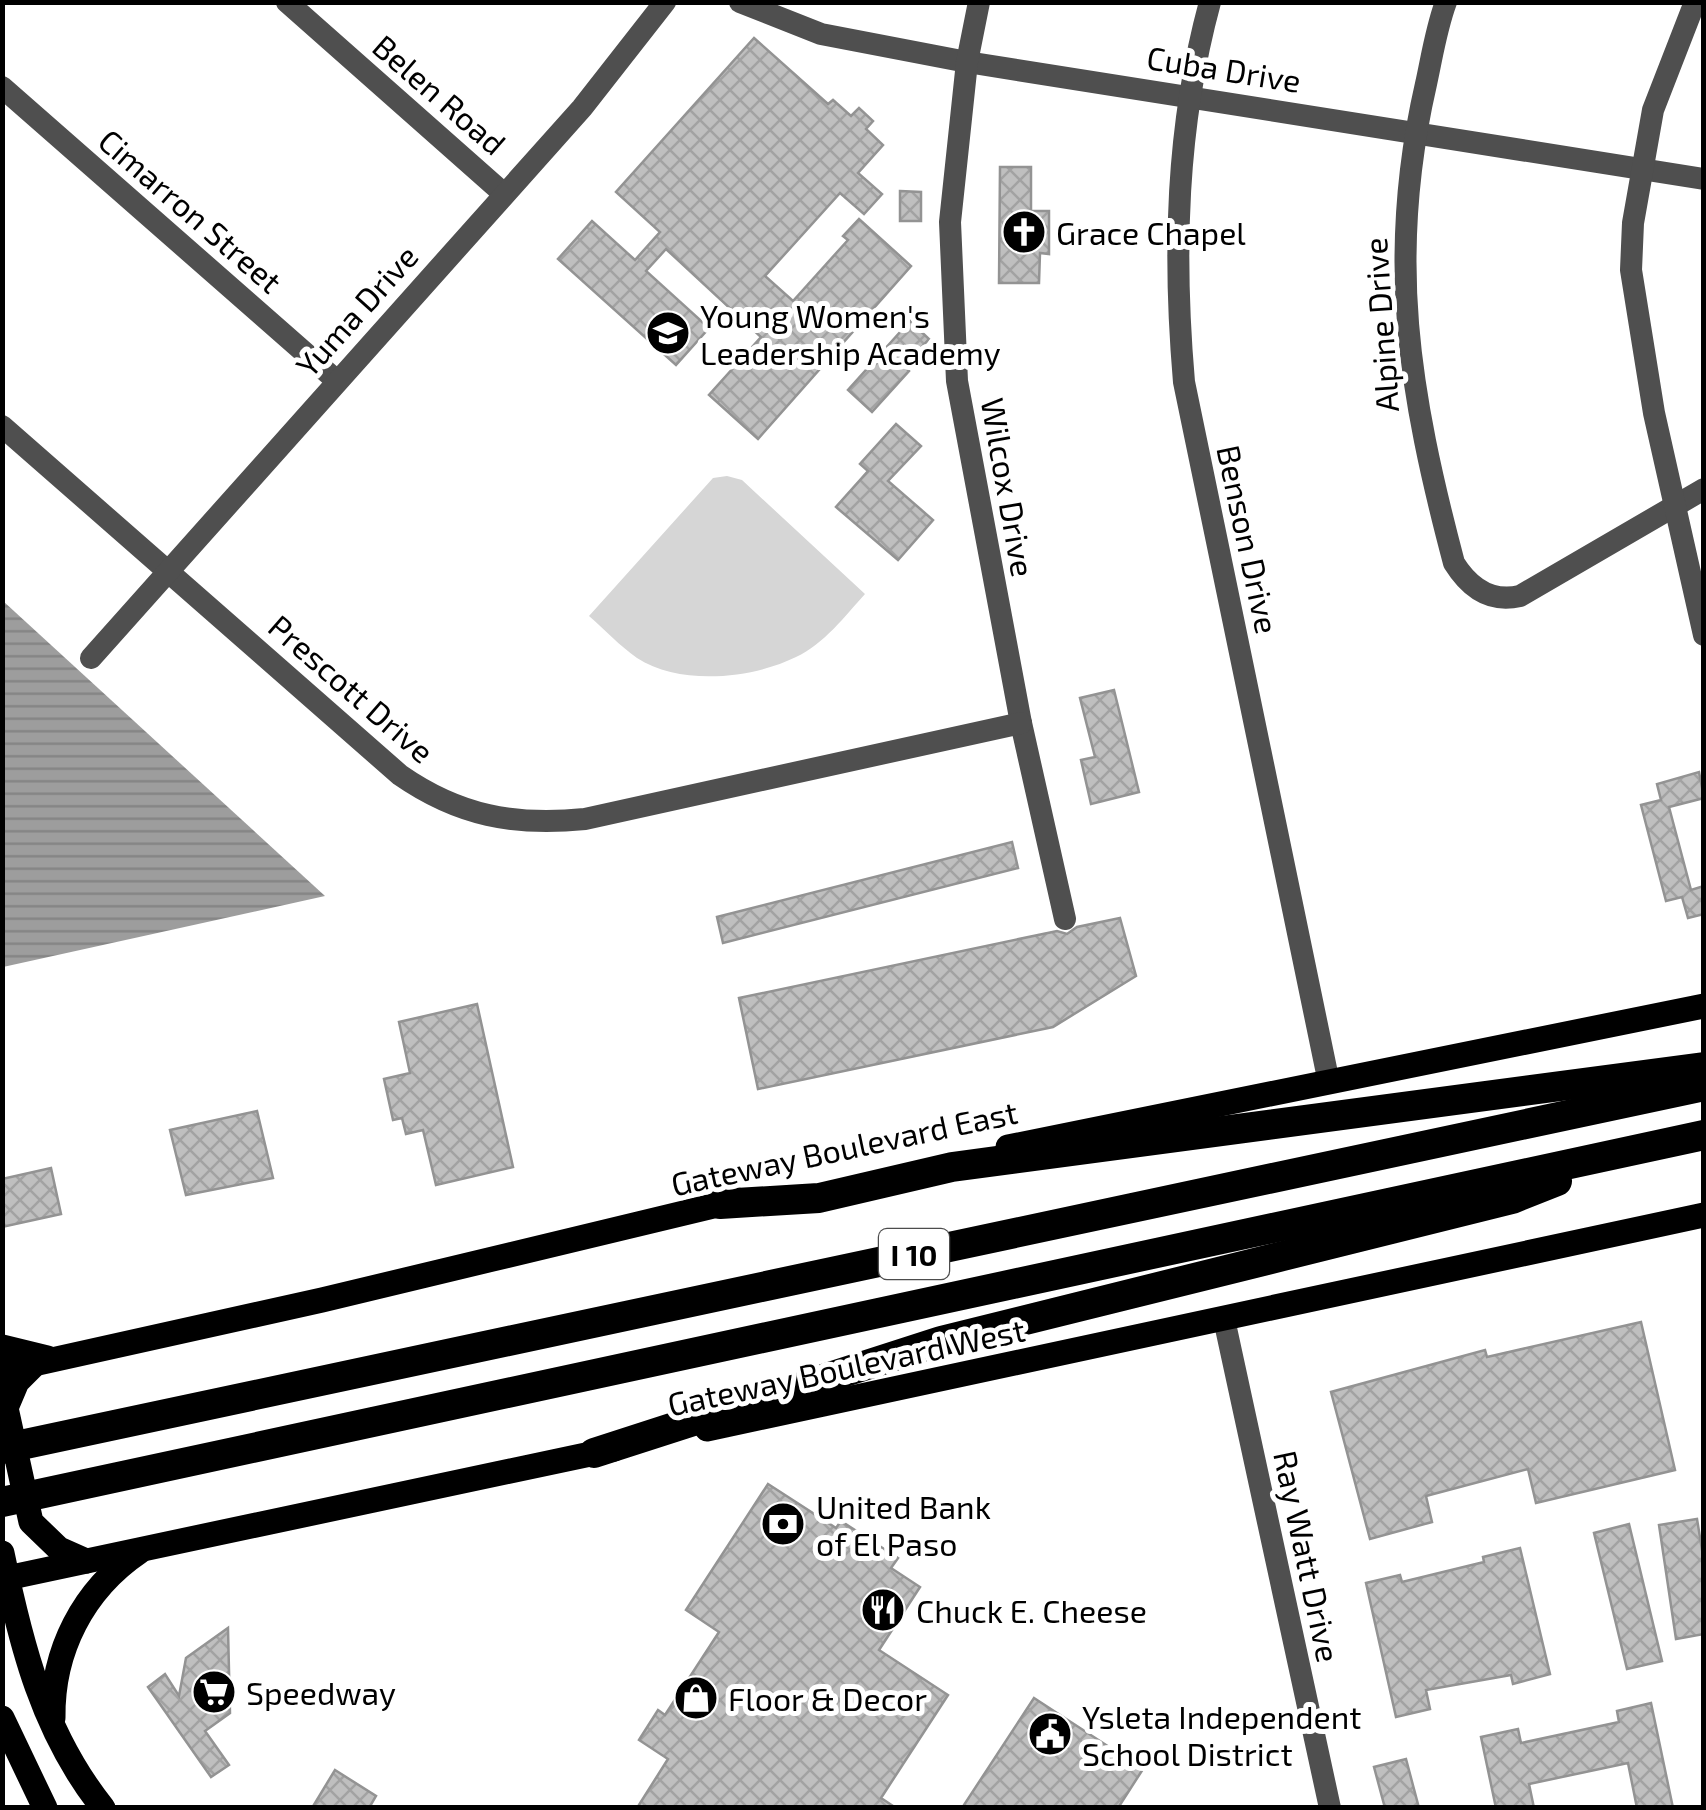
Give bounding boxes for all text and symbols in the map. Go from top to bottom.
street label: Belen Road [366,26,514,162]
street label: Cuba Drive [1144,37,1304,99]
street label: Cimarron Street [92,120,290,300]
church icon: Grace Chapel [1001,209,1047,255]
place label: Grace Chapel [1056,213,1246,251]
street label: Alpine Drive [1355,236,1405,414]
street label: Yuma Drive [287,237,425,383]
place label: Young Women's Leadership Academy [700,296,1001,371]
school or university icon: Young Women's Leadership Academy [645,310,691,356]
street label: Wilcox Drive [975,395,1043,579]
street label: Benson Drive [1210,441,1288,637]
street label: Prescott Drive [262,606,442,770]
street label: Gateway Boulevard East [667,1092,1021,1202]
road number: I 10 [879,1229,949,1279]
street label: Gateway Boulevard West [664,1310,1028,1422]
street label: Ray Watt Drive [1267,1447,1349,1665]
place label: United Bank of El Paso [816,1487,991,1562]
bank icon: United Bank of El Paso [760,1501,806,1547]
restaurant icon: Chuck E. Cheese [860,1587,906,1633]
place label: Chuck E. Cheese [916,1591,1147,1629]
supermarket icon: Speedway [191,1669,237,1715]
place label: Speedway [246,1673,396,1711]
shop icon: Floor & Decor [673,1675,719,1721]
place label: Floor & Decor [728,1679,927,1717]
place label: Ysleta Independent School District [1082,1697,1361,1772]
public building icon: Ysleta Independent School District [1027,1711,1073,1757]

